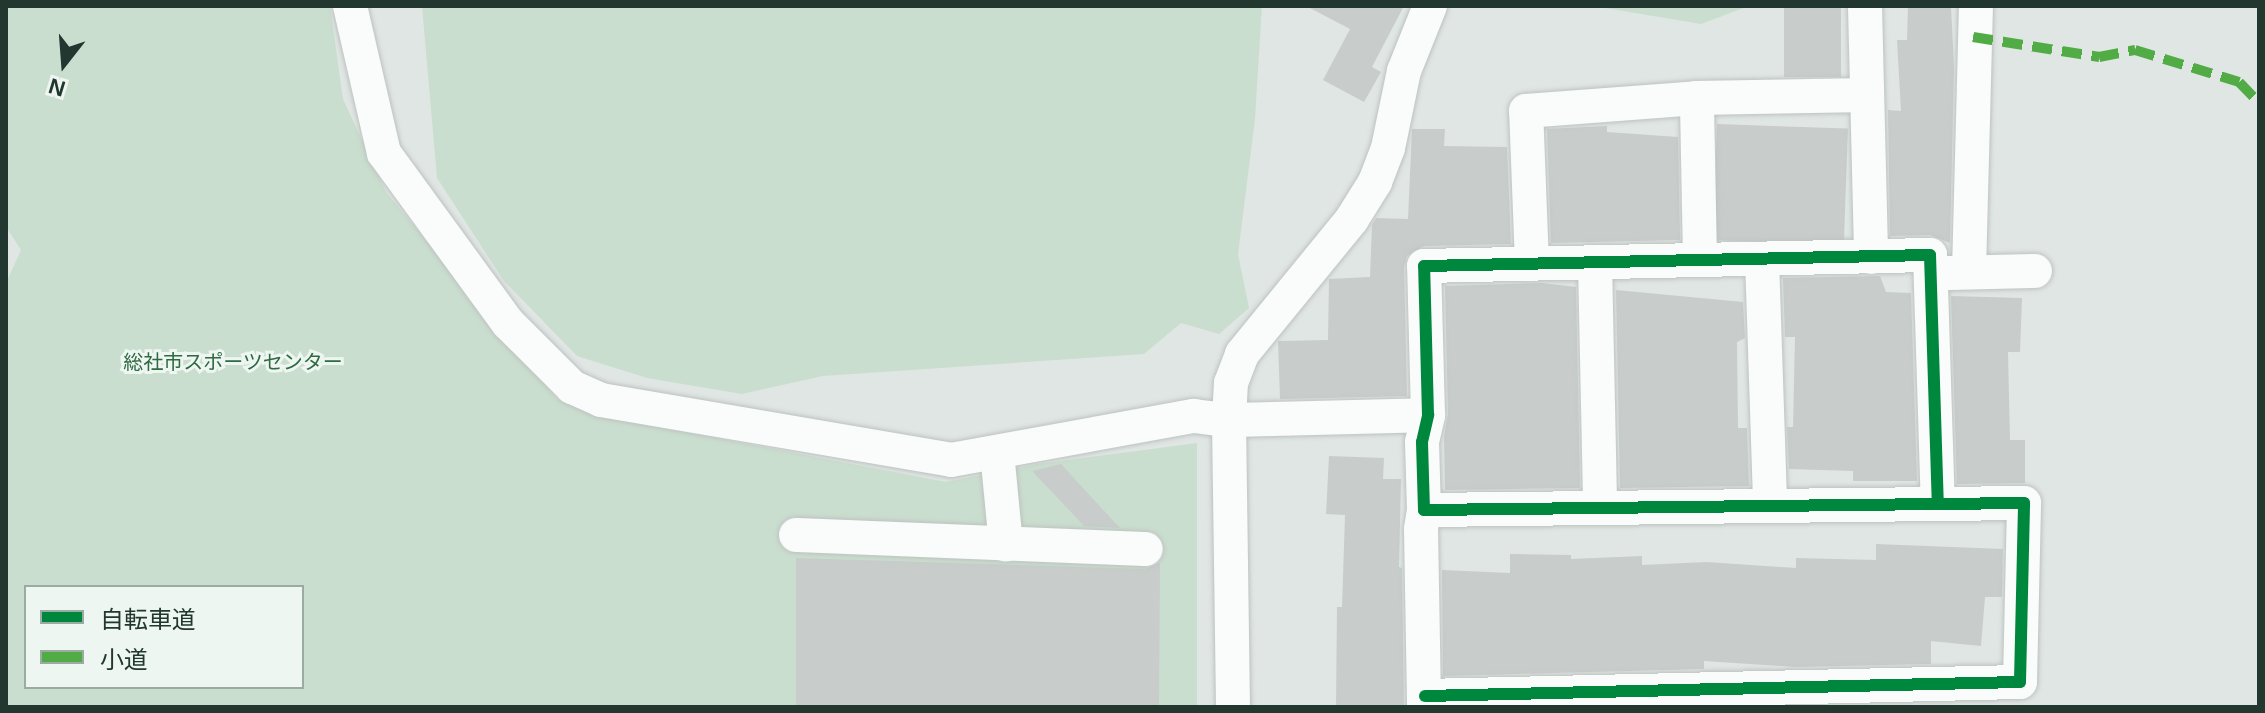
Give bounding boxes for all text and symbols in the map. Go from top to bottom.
north arrow [24,24,104,104]
text: N [46,73,68,102]
park label: 総社市スポーツセンター [123,350,343,374]
legend [24,585,304,689]
text: 自転車道 [100,606,196,633]
text: 小道 [100,646,148,673]

